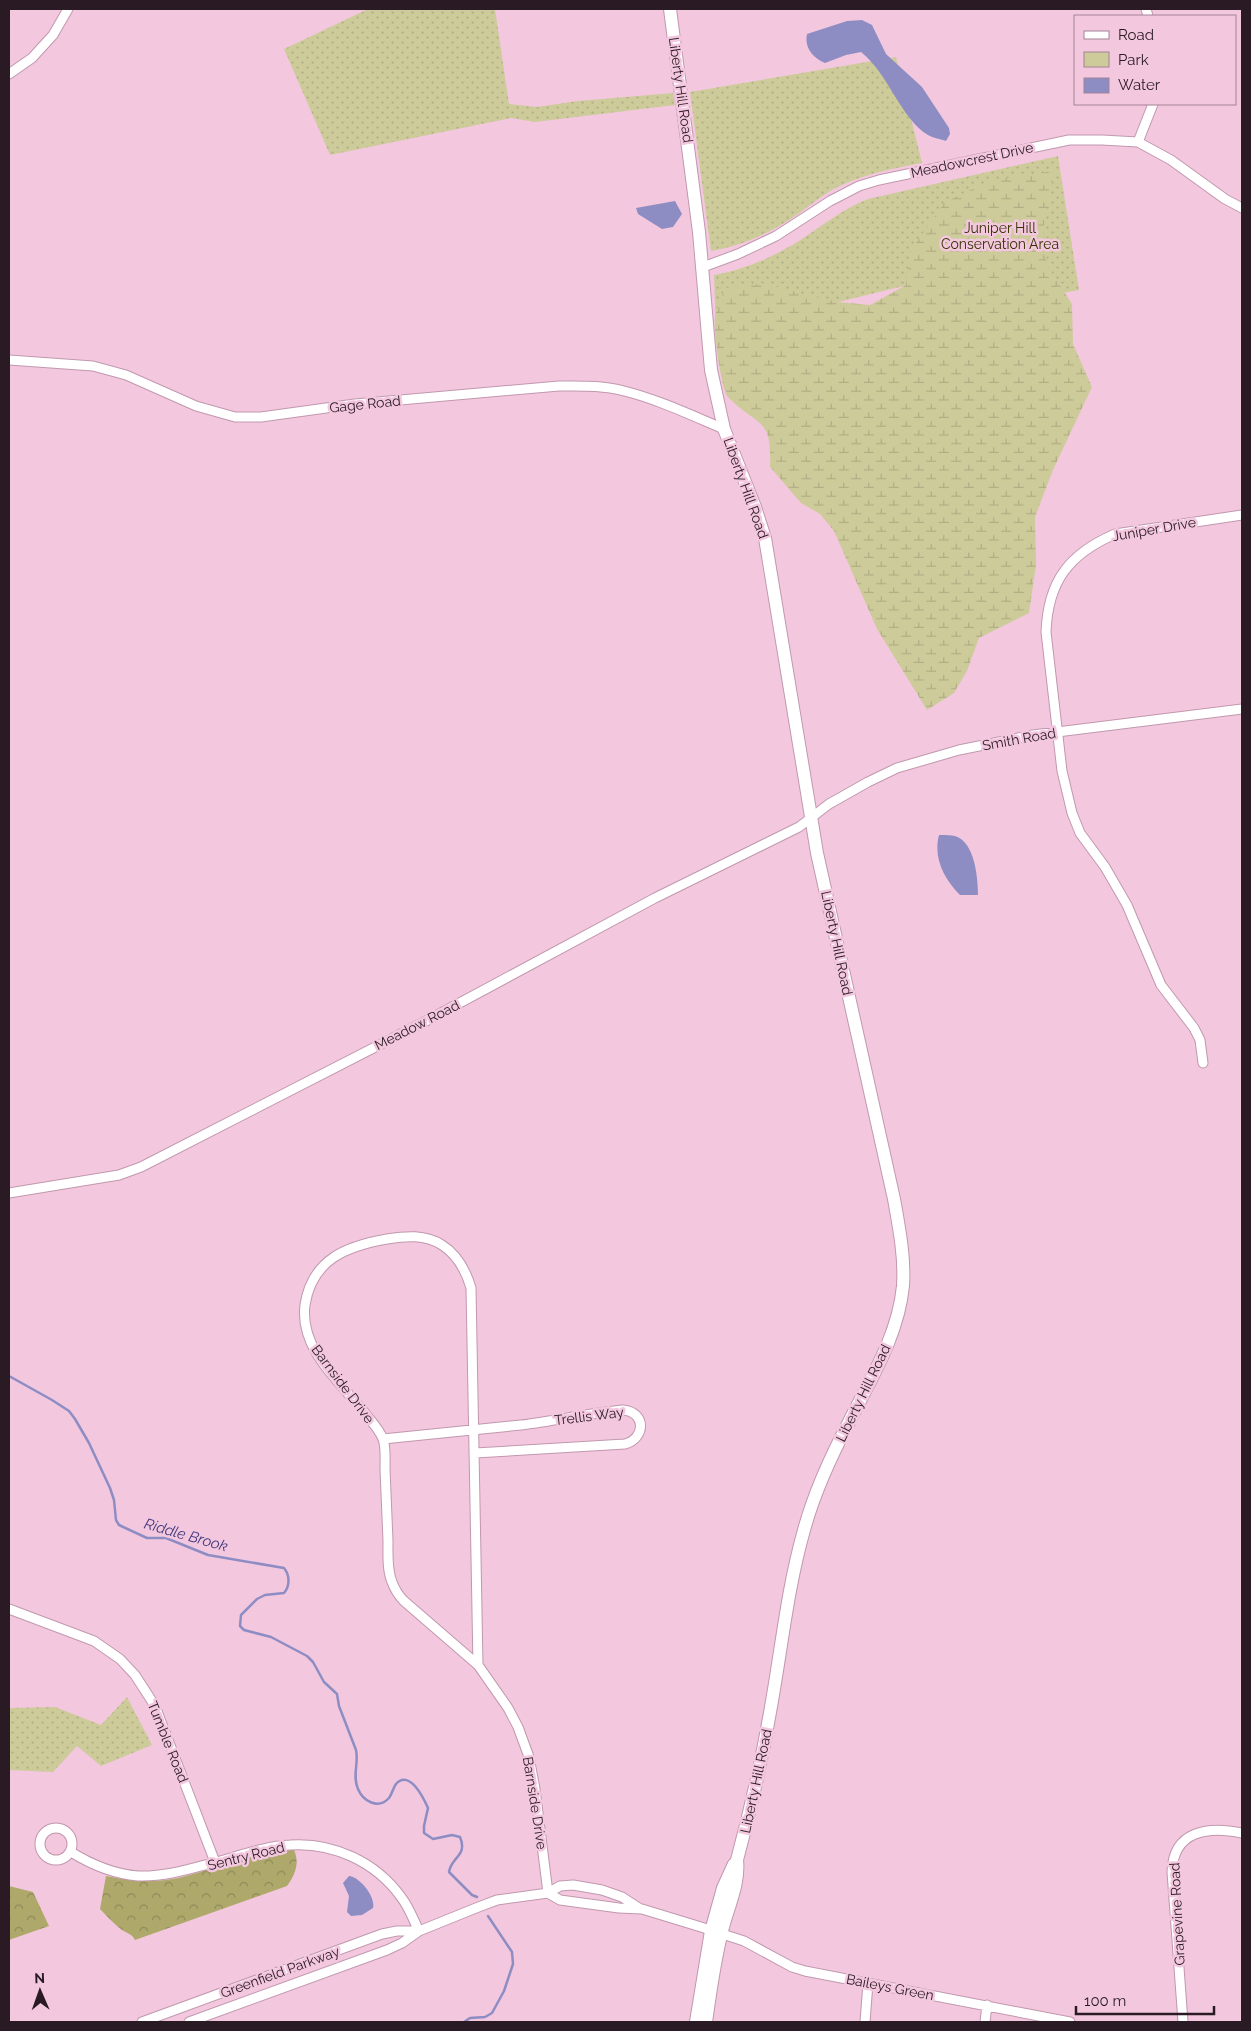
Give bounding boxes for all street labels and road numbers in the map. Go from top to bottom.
street label: Liberty Hill Road [666,36,696,144]
street label: Meadowcrest Drive [909,139,1035,181]
street label: Gage Road [329,392,401,416]
street label: Liberty Hill Road [720,435,772,541]
street label: Juniper Drive [1111,514,1197,544]
street label: Smith Road [981,725,1057,753]
street label: Liberty Hill Road [818,889,856,997]
street label: Meadow Road [372,997,462,1053]
street label: Barnside Drive [308,1342,378,1426]
street label: Liberty Hill Road [833,1342,893,1444]
street label: Trellis Way [553,1404,625,1428]
street label: Tumble Road [144,1699,192,1785]
street label: Liberty Hill Road [737,1727,775,1835]
street label: Barnside Drive [520,1755,550,1851]
street label: Sentry Road [206,1839,286,1873]
street label: Grapevine Road [1166,1862,1188,1966]
street label: Greenfield Parkway [218,1943,342,2001]
street label: Baileys Green [845,1971,935,2003]

